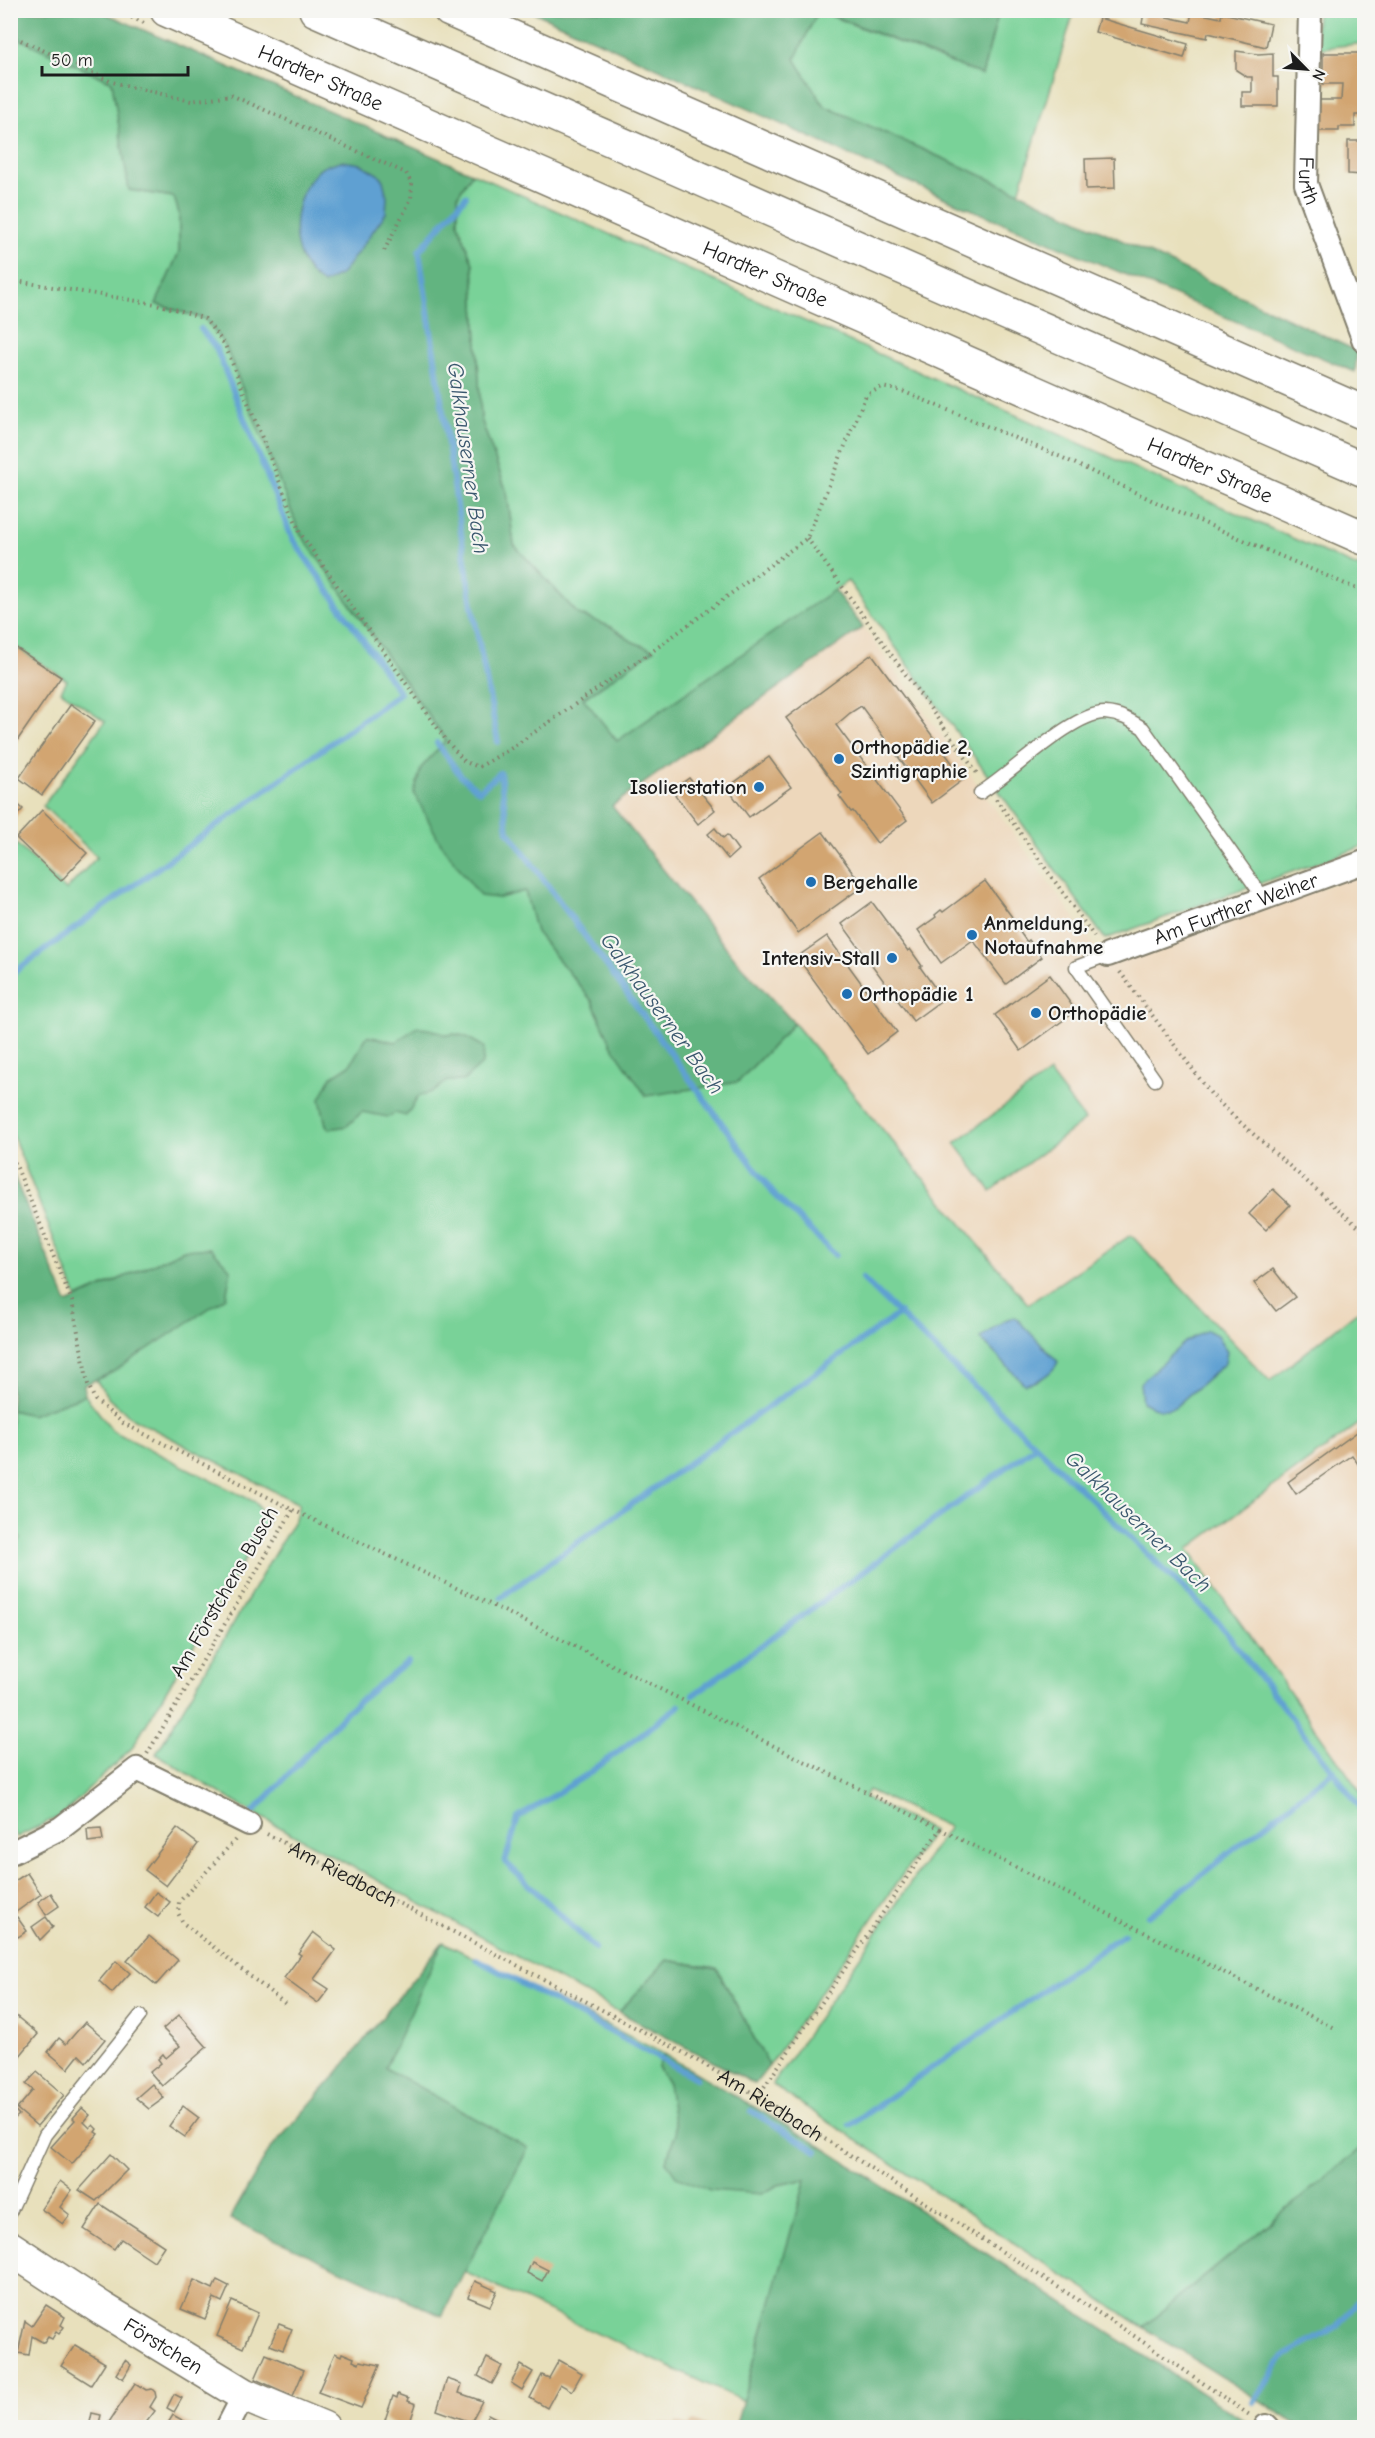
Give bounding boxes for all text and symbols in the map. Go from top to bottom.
scale bar [42,39,188,77]
north arrow [1276,39,1336,99]
street label: Hardter Straße [254,40,387,116]
text: 50 m [51,50,93,71]
text: N [1308,66,1329,83]
street label: Furth [1294,156,1325,208]
street label: Hardter Straße [699,236,832,312]
water label: Galkhauserner Bach [442,361,494,555]
street label: Hardter Straße [1144,432,1276,508]
place label: Orthopädie 2, Szintigraphie [851,735,972,783]
marker: Orthopädie 2, Szintigraphie [832,752,846,766]
place label: Isolierstation [630,775,747,799]
marker: Isolierstation [752,780,766,794]
street label: Am Further Weiher [1150,867,1322,949]
place label: Bergehalle [823,870,918,894]
marker: Bergehalle [804,875,818,889]
place label: Anmeldung, Notaufnahme [984,911,1103,959]
water label: Galkhauserner Bach [595,928,729,1099]
marker: Anmeldung, Notaufnahme [965,928,979,942]
place label: Intensiv-Stall [762,946,880,970]
marker: Intensiv-Stall [885,951,899,965]
place label: Orthopädie 1 [859,982,973,1006]
marker: Orthopädie 1 [840,987,854,1001]
place label: Orthopädie [1048,1001,1147,1025]
marker: Orthopädie [1029,1006,1043,1020]
water label: Galkhauserner Bach [1060,1445,1217,1598]
street label: Am Förstchens Busch [165,1502,283,1682]
street label: Am Riedbach [285,1836,401,1912]
street label: Am Riedbach [714,2063,827,2147]
street label: Förstchen [120,2313,207,2379]

